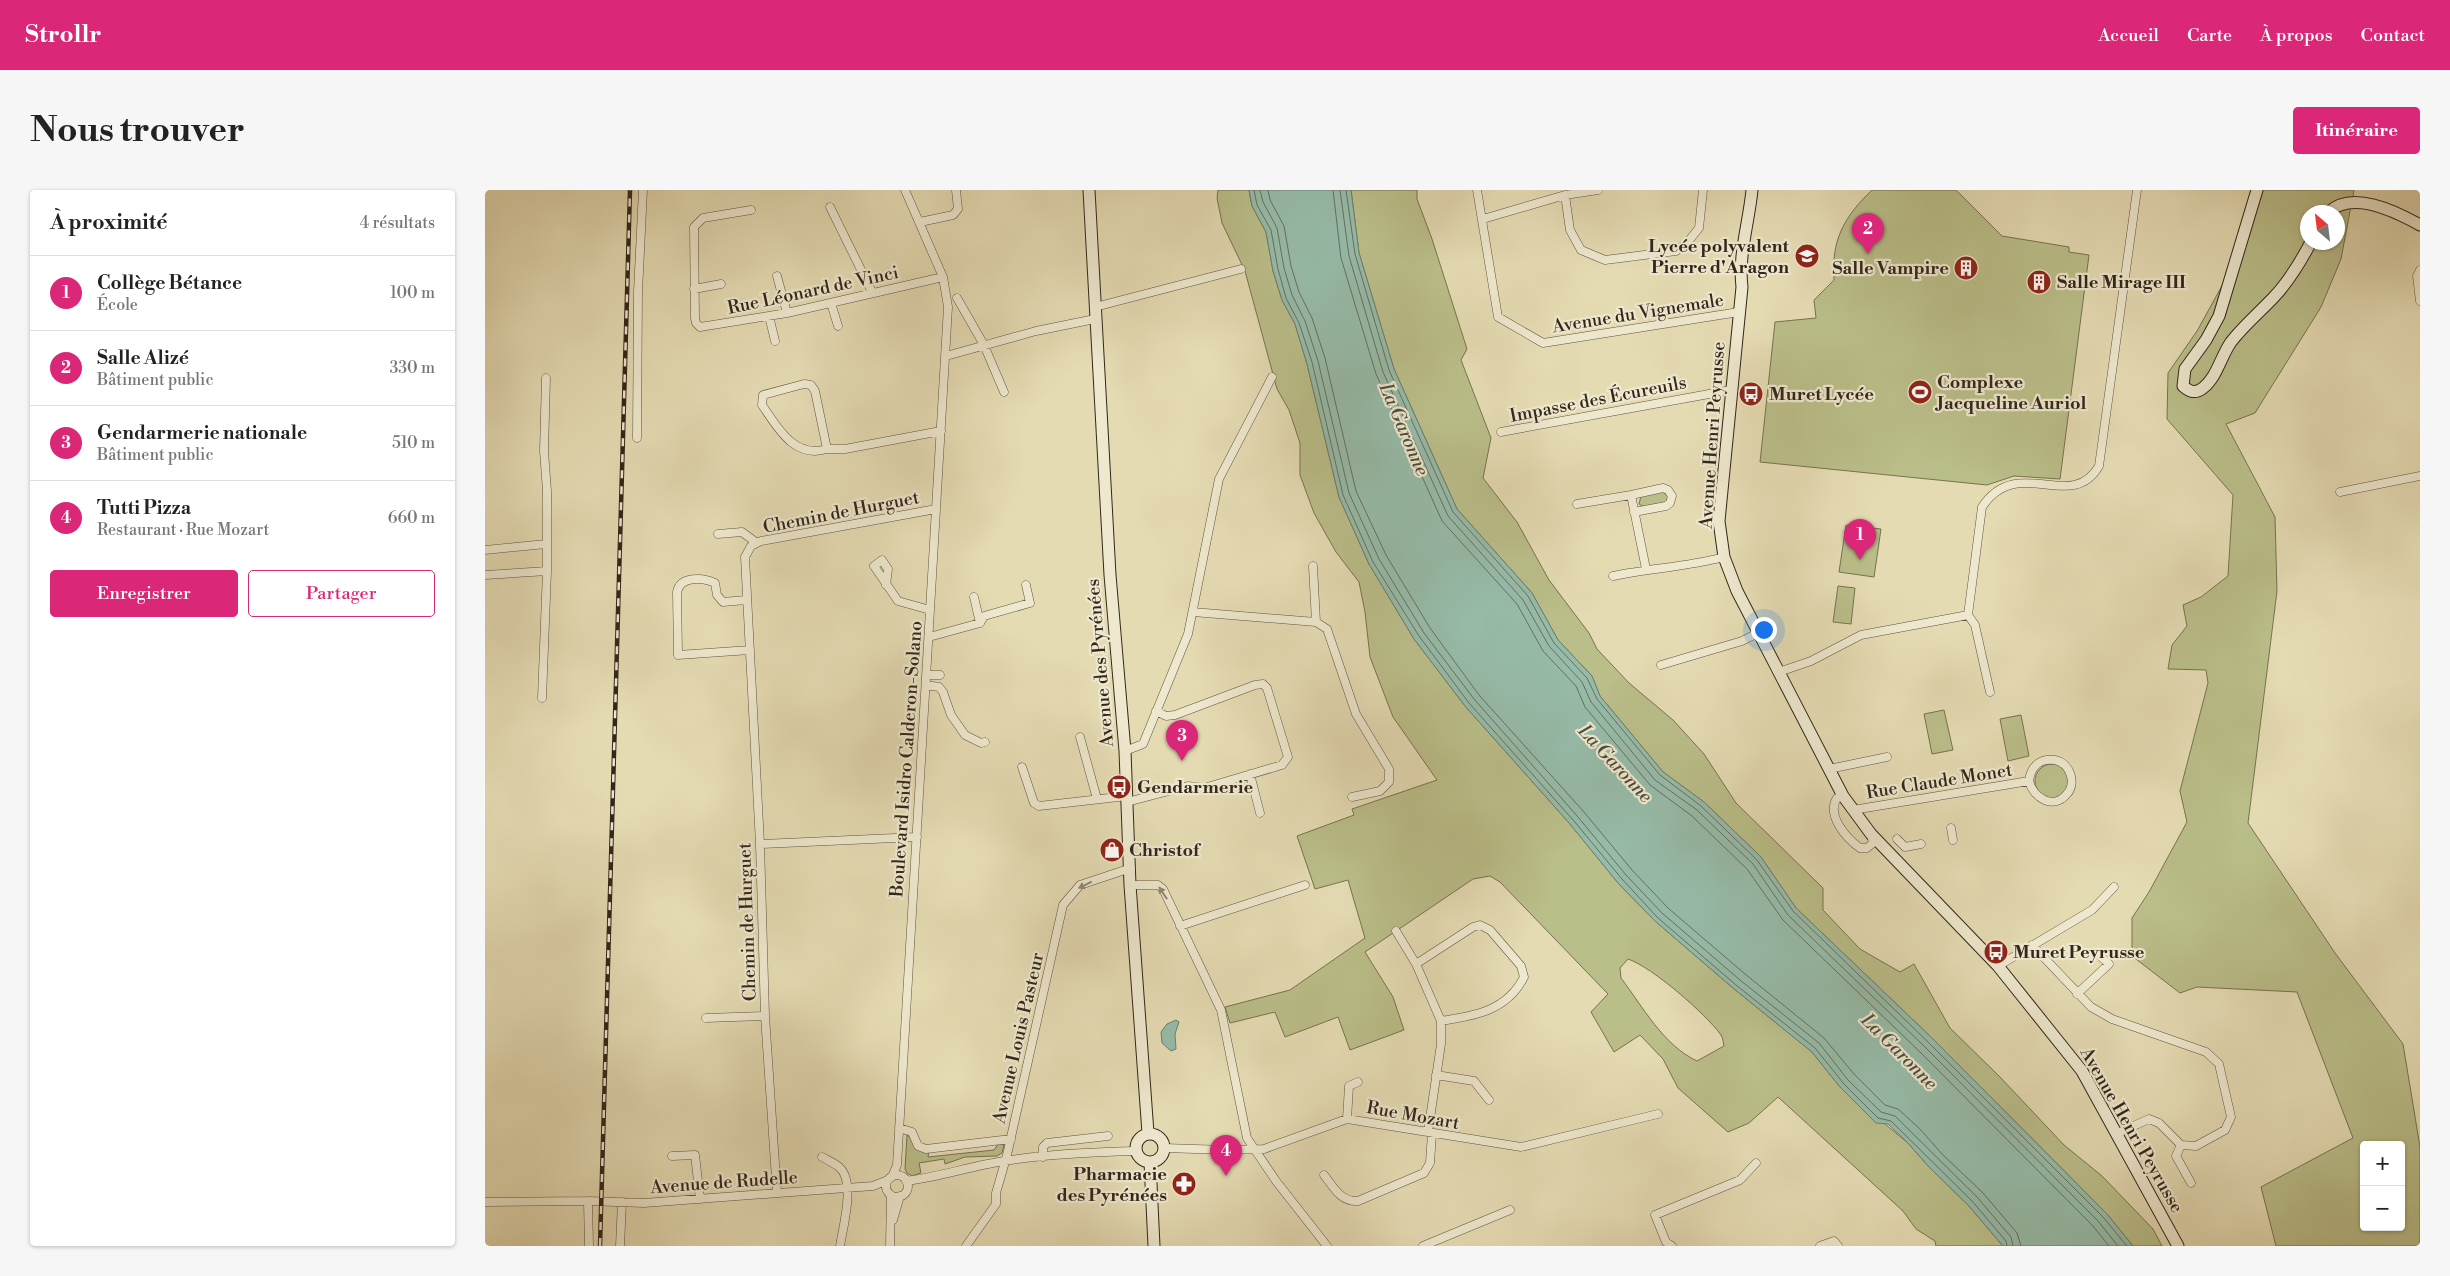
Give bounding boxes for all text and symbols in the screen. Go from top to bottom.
text: Strollr [25,20,101,50]
text: Accueil [2098,24,2159,47]
text: Carte [2187,24,2232,47]
text: À propos [2260,24,2333,47]
text: Contact [2361,24,2425,47]
button: Itinéraire [2293,107,2420,154]
text: Nous trouver [30,109,245,152]
north arrow [2300,205,2345,250]
text: À proximité [50,210,167,236]
text: 4 résultats [360,213,435,233]
pin: 2 [1852,213,1884,254]
place label: Lycée polyvalent Pierre d'Aragon [1648,235,1790,279]
school or university icon: Lycée polyvalent Pierre d'Aragon [1794,243,1820,269]
building icon: Salle Vampire [1953,255,1979,281]
place label: Salle Vampire [1832,257,1949,280]
street label: Rue Léonard de Vinci [725,261,901,320]
building icon: Salle Mirage III [2026,269,2052,295]
text: Collège Bétance [97,271,242,295]
place label: Salle Mirage III [2057,271,2186,294]
text: 1 [62,283,70,303]
text: 100 m [390,283,435,303]
street label: Avenue du Vignemale [1550,289,1726,339]
text: École [97,295,138,315]
street label: Avenue Henri Peyrusse [1694,341,1731,530]
text: Salle Alizé [97,346,189,370]
text: 2 [61,358,71,378]
text: 330 m [389,358,435,378]
text: Bâtiment public [97,370,213,390]
street label: Impasse des Écureuils [1508,371,1688,428]
place label: Complexe Jacqueline Auriol [1934,371,2086,415]
water label: La Garonne [1373,379,1434,479]
sports icon: Complexe Jacqueline Auriol [1907,379,1933,405]
bus stop icon: Muret Lycée [1738,381,1764,407]
place label: Muret Lycée [1769,383,1874,406]
text: Gendarmerie nationale [97,421,307,445]
text: 3 [61,433,71,453]
text: 510 m [392,433,435,453]
text: Bâtiment public [97,445,213,465]
street label: Chemin de Hurguet [761,486,922,539]
text: Tutti Pizza [97,496,191,520]
text: 4 [61,508,71,528]
text: 660 m [388,508,435,528]
pin: 1 [1844,519,1876,560]
text: Restaurant · Rue Mozart [97,520,269,540]
button: Enregistrer [50,570,238,617]
button: Partager [248,570,435,617]
street label: Avenue des Pyrénées [1082,578,1119,749]
your location [1751,617,1777,643]
street label: Boulevard Isidro Calderon-Solano [885,620,928,899]
water label: La Garonne [1572,719,1658,808]
pin: 3 [1166,720,1198,761]
street label: Rue Claude Monet [1864,758,2014,804]
bus stop icon: Gendarmerie [1106,774,1132,800]
place label: Gendarmerie [1137,776,1254,799]
shop icon: Christof [1099,837,1125,863]
place label: Christof [1129,839,1202,862]
street label: Chemin de Hurguet [733,842,762,1002]
one-way arrow [1078,881,1093,889]
one-way arrow [1159,886,1168,900]
bus stop icon: Muret Peyrusse [1983,939,2009,965]
place label: Muret Peyrusse [2013,941,2145,964]
street label: Avenue Louis Pasteur [987,950,1049,1127]
water label: La Garonne [1855,1008,1943,1095]
street label: Avenue Henri Peyrusse [2074,1042,2188,1217]
street label: Rue Mozart [1365,1096,1462,1135]
pin: 4 [1210,1135,1242,1176]
map controls [2360,1141,2405,1231]
button: + [2360,1141,2405,1186]
place label: Pharmacie des Pyrénées [1057,1163,1167,1207]
street label: Avenue de Rudelle [649,1166,799,1199]
pharmacy icon: Pharmacie des Pyrénées [1171,1171,1197,1197]
button: − [2360,1186,2405,1231]

